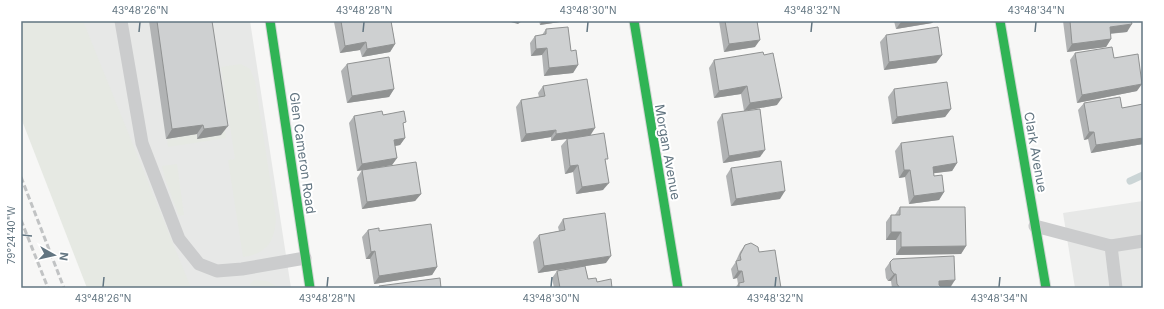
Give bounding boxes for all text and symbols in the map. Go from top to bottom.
text: 43°48'26"N [112,4,168,16]
text: 43°48'28"N [336,4,392,16]
text: 43°48'30"N [560,4,616,16]
text: 43°48'32"N [784,4,840,16]
text: 43°48'34"N [1007,4,1065,16]
street label: Glen Cameron Road [287,91,319,215]
street label: Morgan Avenue [652,103,684,201]
street label: Clark Avenue [1021,110,1051,194]
text: 79°24'40"W [5,206,17,264]
north arrow [34,235,74,275]
text: N [56,251,71,262]
text: 43°48'26"N [75,292,131,304]
text: 43°48'28"N [299,292,355,304]
text: 43°48'30"N [523,292,579,304]
text: 43°48'32"N [747,292,803,304]
text: 43°48'34"N [970,292,1028,304]

